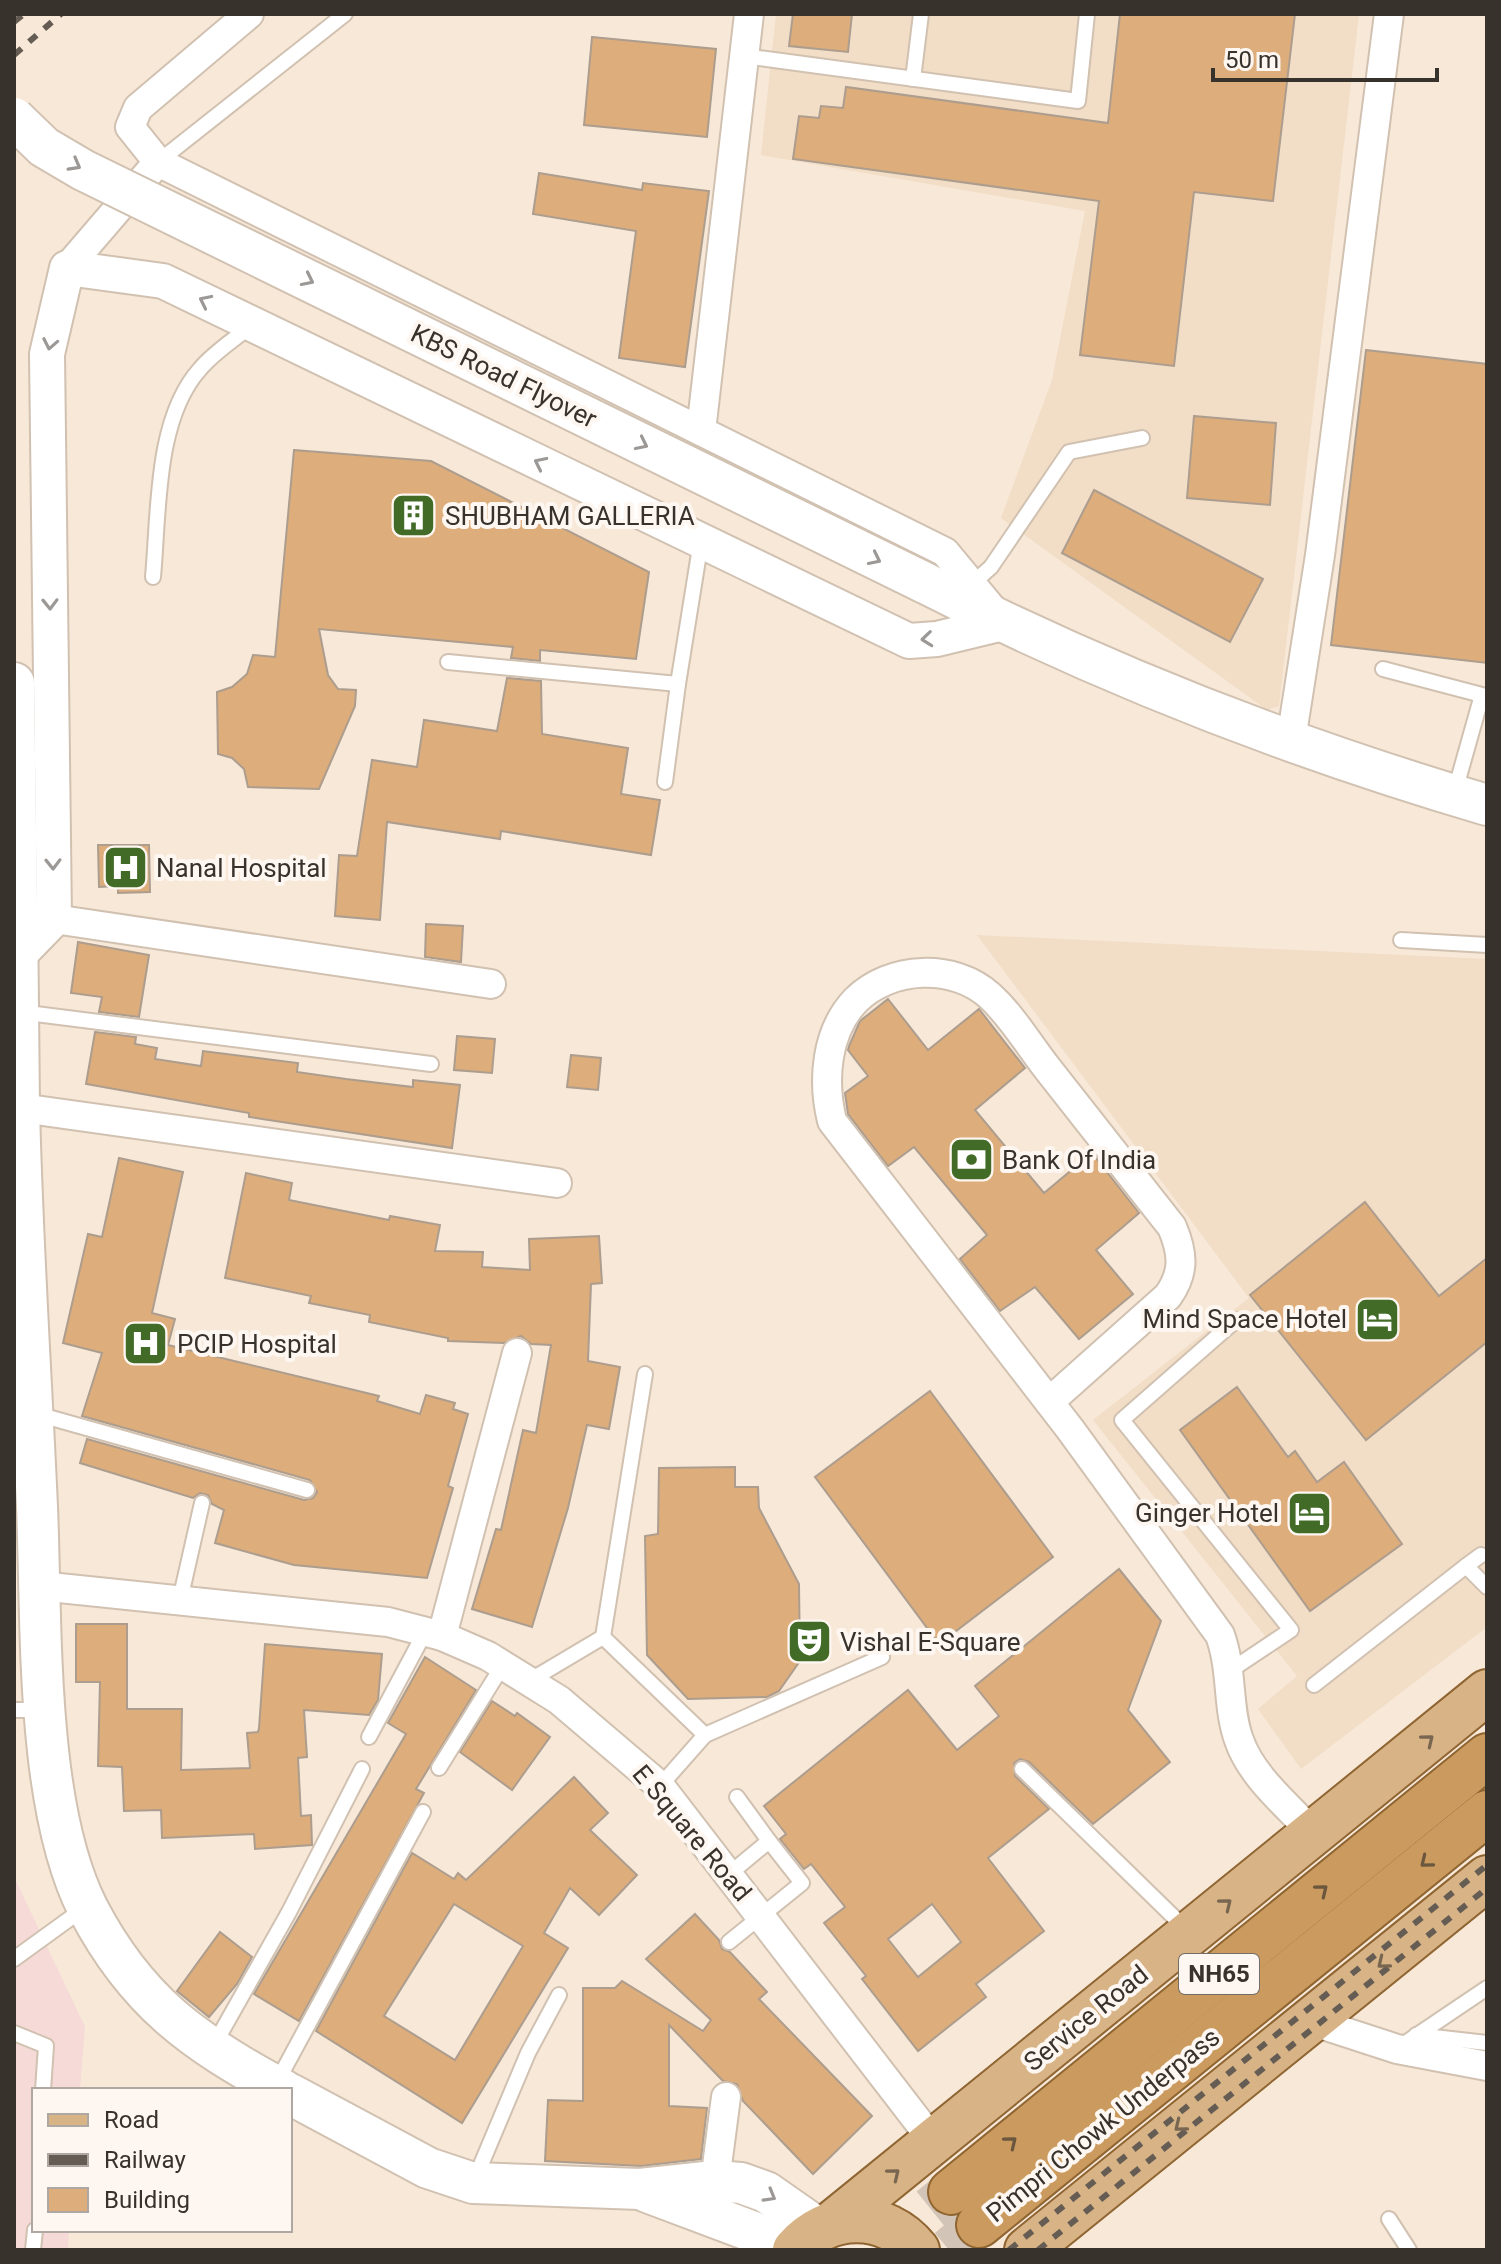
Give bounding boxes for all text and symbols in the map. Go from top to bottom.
scale bar [1213,32,1437,82]
text: 50 m [1225,46,1279,74]
one-way arrow [66,155,81,171]
one-way arrow [300,270,315,286]
one-way arrow [198,295,213,311]
street label: KBS Road Flyover [406,318,602,434]
one-way arrow [42,337,59,351]
one-way arrow [633,434,648,450]
one-way arrow [533,457,548,473]
building icon: SHUBHAM GALLERIA [390,492,438,540]
place label: SHUBHAM GALLERIA [445,501,695,531]
one-way arrow [867,549,882,565]
one-way arrow [41,598,59,611]
one-way arrow [920,631,933,648]
hospital icon: Nanal Hospital [101,844,149,892]
place label: Nanal Hospital [156,853,327,883]
one-way arrow [45,858,62,871]
bank icon: Bank Of India [947,1136,995,1184]
place label: Bank Of India [1002,1145,1156,1175]
hotel icon: Mind Space Hotel [1354,1295,1402,1343]
place label: Mind Space Hotel [1142,1304,1347,1334]
hospital icon: PCIP Hospital [122,1320,170,1368]
place label: PCIP Hospital [177,1329,337,1359]
hotel icon: Ginger Hotel [1286,1489,1334,1537]
place label: Ginger Hotel [1135,1498,1279,1528]
theatre icon: Vishal E-Square [785,1618,833,1666]
place label: Vishal E-Square [840,1627,1021,1657]
one-way arrow [1419,1735,1433,1750]
street label: E Square Road [626,1759,758,1907]
one-way arrow [1421,1852,1436,1867]
one-way arrow [1312,1885,1327,1900]
one-way arrow [1217,1899,1231,1914]
one-way arrow [1377,1953,1392,1967]
road number: NH65 [1179,1954,1259,1994]
street label: Service Road [1018,1959,1154,2077]
street label: Pimpri Chowk Underpass [980,2022,1226,2228]
legend [32,2088,292,2232]
text: Road [104,2106,159,2134]
one-way arrow [1175,2116,1190,2131]
one-way arrow [1002,2138,1017,2152]
text: Railway [104,2146,186,2174]
one-way arrow [885,2169,899,2184]
text: Building [104,2186,190,2214]
one-way arrow [761,2186,776,2202]

